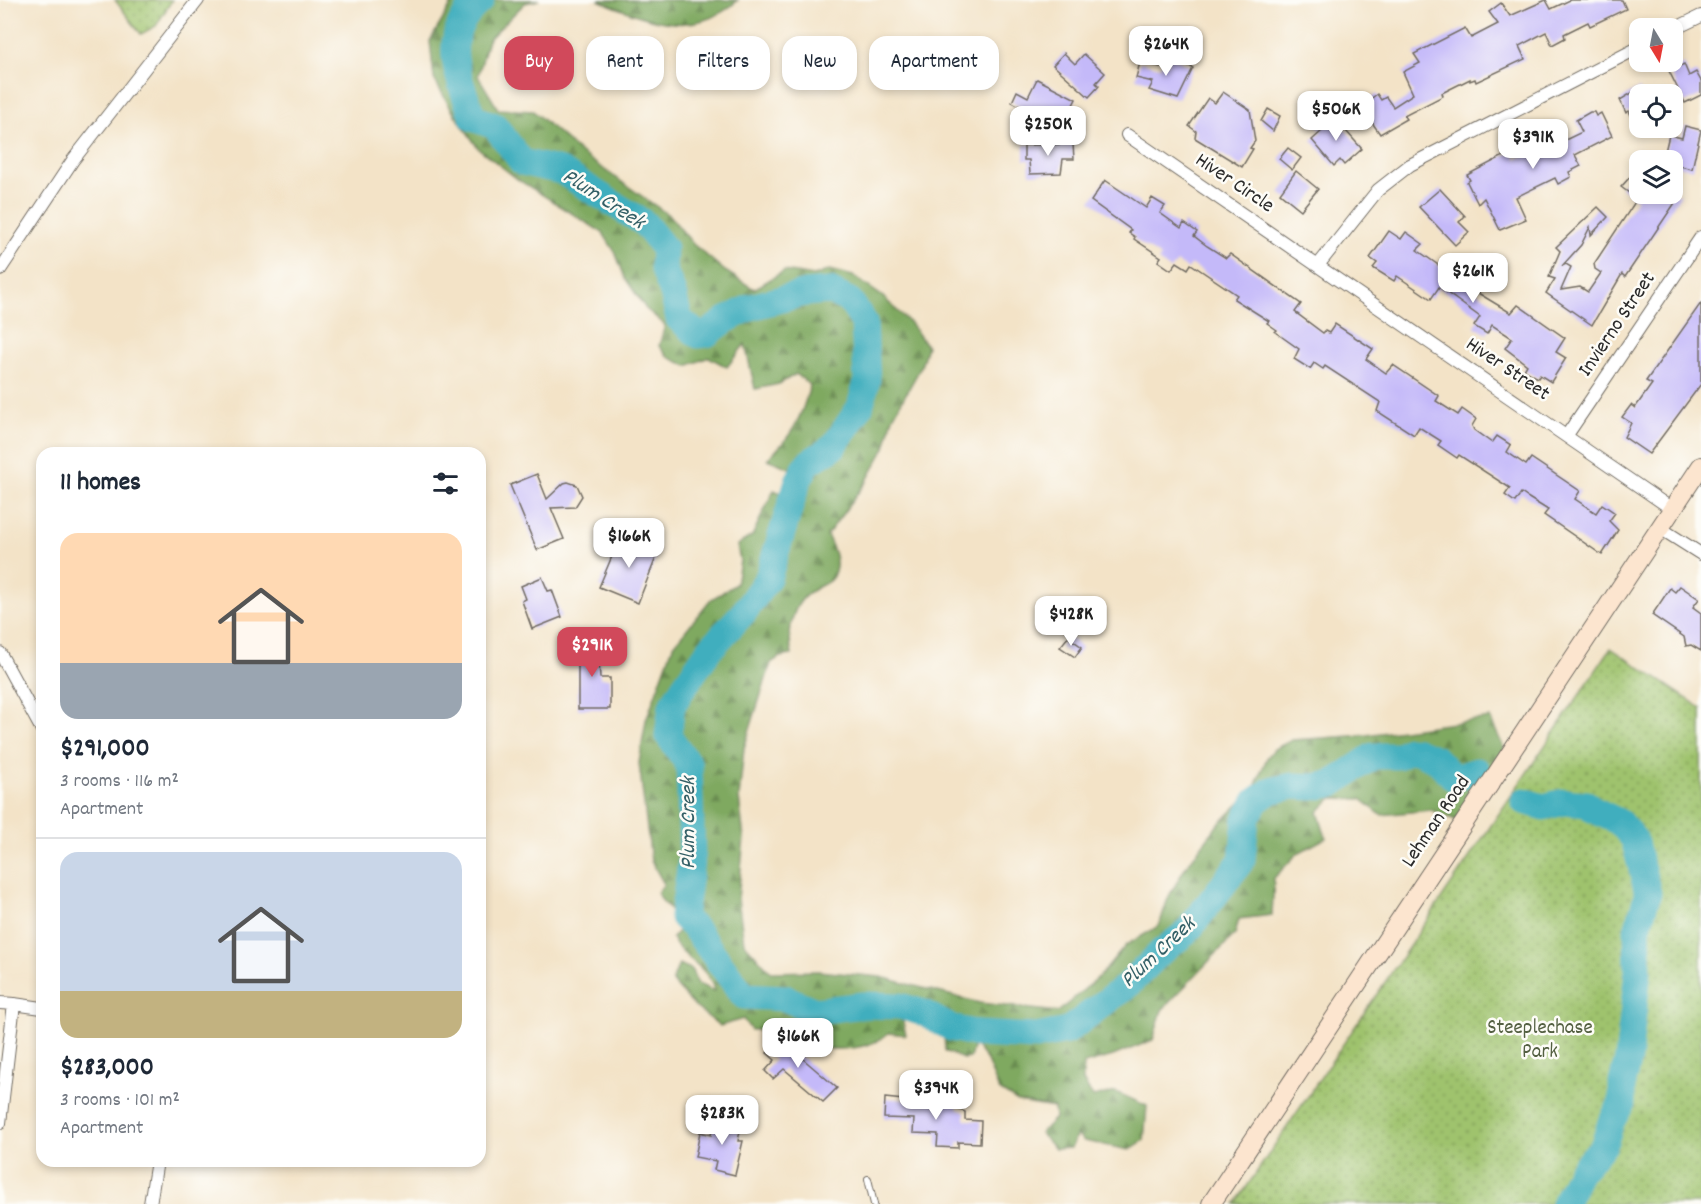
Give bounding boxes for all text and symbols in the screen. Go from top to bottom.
north arrow [1629,18,1683,72]
map controls [1629,18,1683,204]
pin: $264K [1124,26,1208,77]
text: $264K [1143,31,1189,59]
chip: Buy [504,36,574,90]
chip: Rent [586,36,664,90]
chip: Filters [676,36,770,90]
chip: New [782,36,857,90]
chip: Apartment [869,36,999,90]
button: locate [1629,84,1683,138]
pin: $506K [1294,91,1378,142]
text: $506K [1311,96,1361,124]
pin: $250K [1006,106,1090,157]
text: $250K [1024,111,1072,139]
pin: $391K [1491,119,1575,170]
text: $391K [1512,124,1554,152]
street label: Hiver Circle [1188,146,1280,222]
button: layers [1629,150,1683,204]
water label: Plum Creek [556,162,652,239]
pin: $261K [1431,253,1515,304]
text: $261K [1452,258,1494,286]
street label: Invierno Street [1572,266,1664,383]
street label: Hiver Street [1459,331,1555,409]
text: 11 homes [60,465,141,502]
icon: filters [429,467,462,500]
pin: $166K [587,518,671,569]
text: $166K [607,523,651,551]
icon: home [207,572,315,680]
pin: $428K [1029,596,1113,647]
text: $428K [1049,601,1093,629]
pin: $291K [550,627,634,678]
text: $291K [571,632,613,660]
text: $291,000 [60,731,150,768]
text: 3 rooms · 116 m² [60,768,179,796]
street label: Lehman Road [1395,770,1479,874]
water label: Plum Creek [674,775,705,869]
text: Apartment [60,796,143,824]
icon: home [207,891,315,999]
water label: Plum Creek [1115,909,1205,996]
park label: Steeplechase Park [1487,1014,1593,1068]
pin: $166K [756,1018,840,1069]
text: $166K [776,1023,820,1051]
text: $283,000 [60,1050,154,1087]
pin: $394K [894,1070,978,1121]
text: $394K [913,1075,959,1103]
text: 3 rooms · 101 m² [60,1087,180,1115]
pin: $283K [680,1095,764,1146]
text: $283K [699,1100,745,1128]
text: Apartment [60,1115,143,1143]

